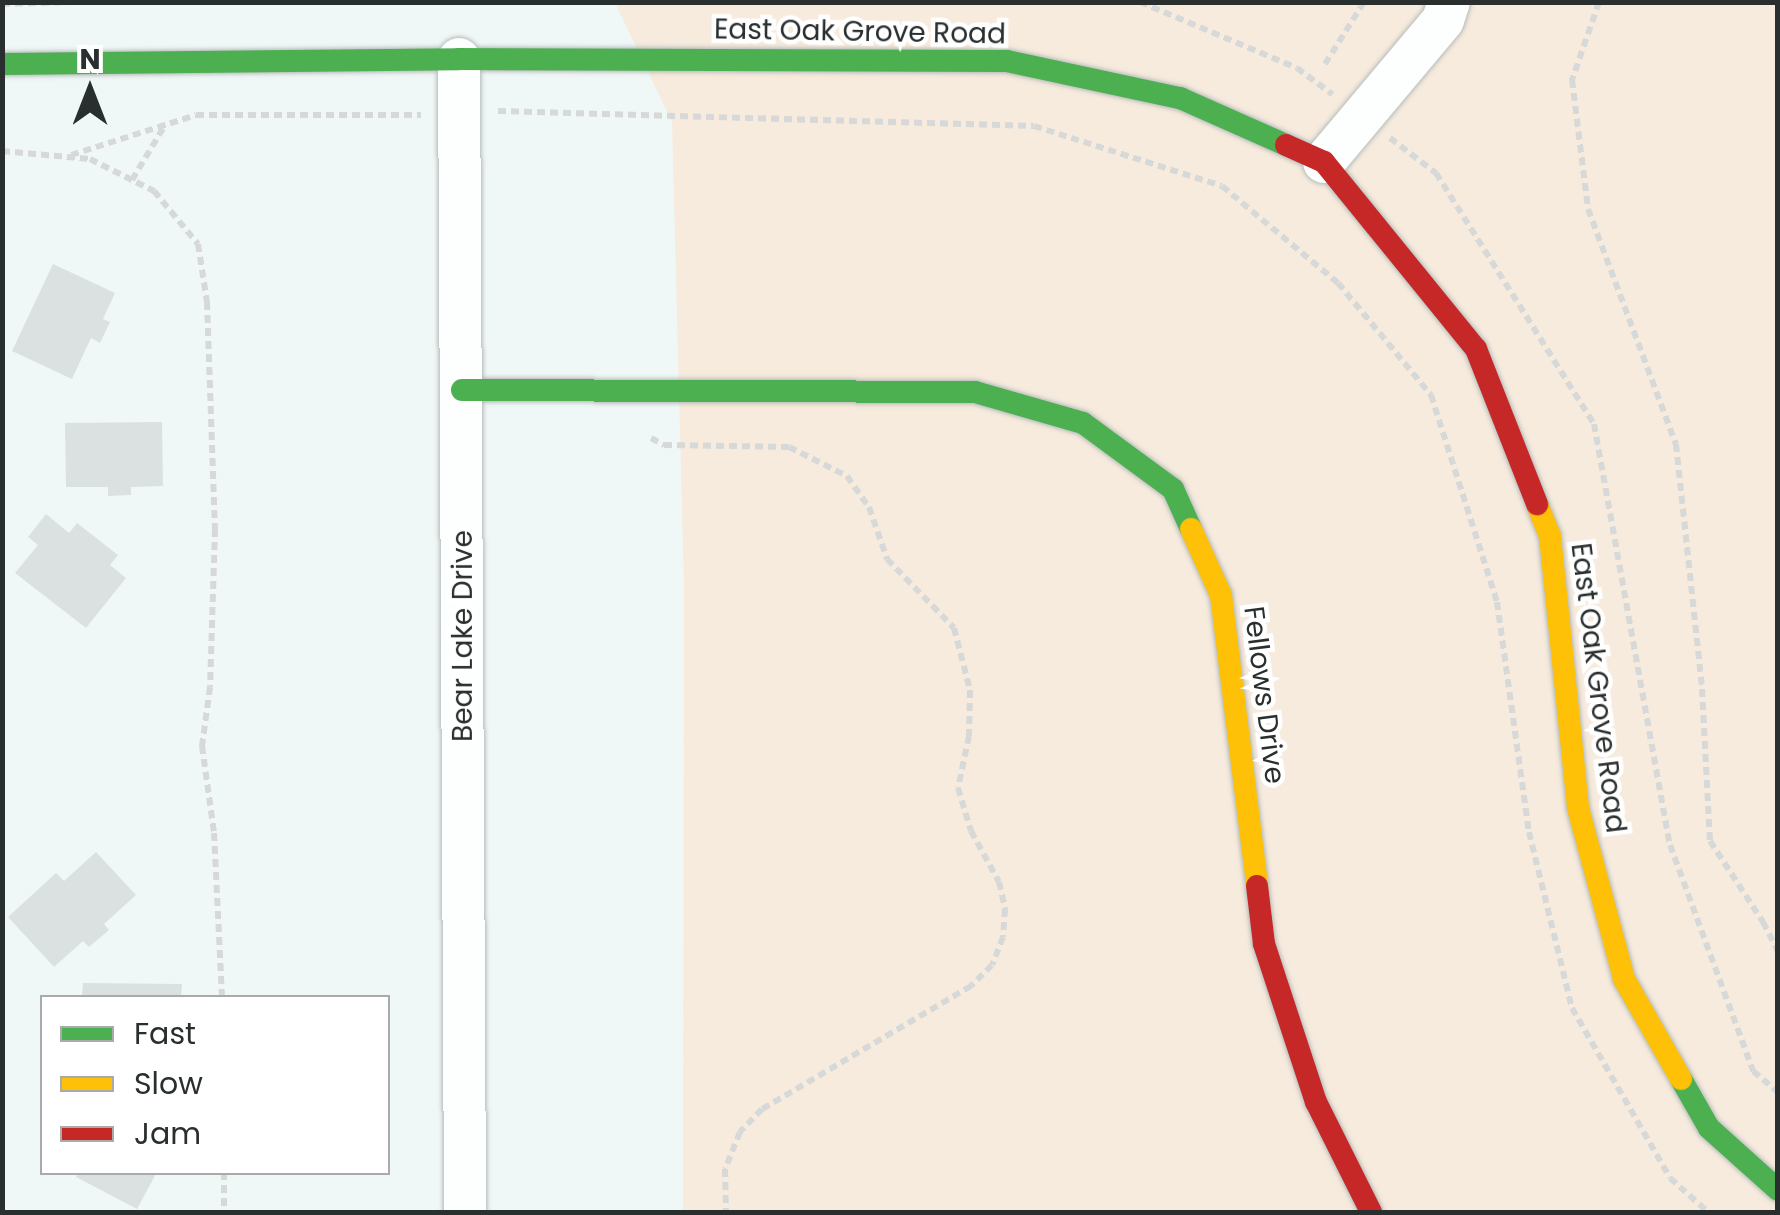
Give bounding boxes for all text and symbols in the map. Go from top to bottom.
street label: East Oak Grove Road [714,13,1006,51]
north arrow [40,40,140,140]
text: N [79,40,101,79]
street label: Bear Lake Drive [446,530,480,742]
street label: East Oak Grove Road [1564,541,1632,835]
street label: Fellows Drive [1236,604,1292,786]
legend [40,995,390,1175]
text: Fast [134,1012,196,1055]
text: Slow [134,1062,203,1105]
text: Jam [134,1112,201,1155]

